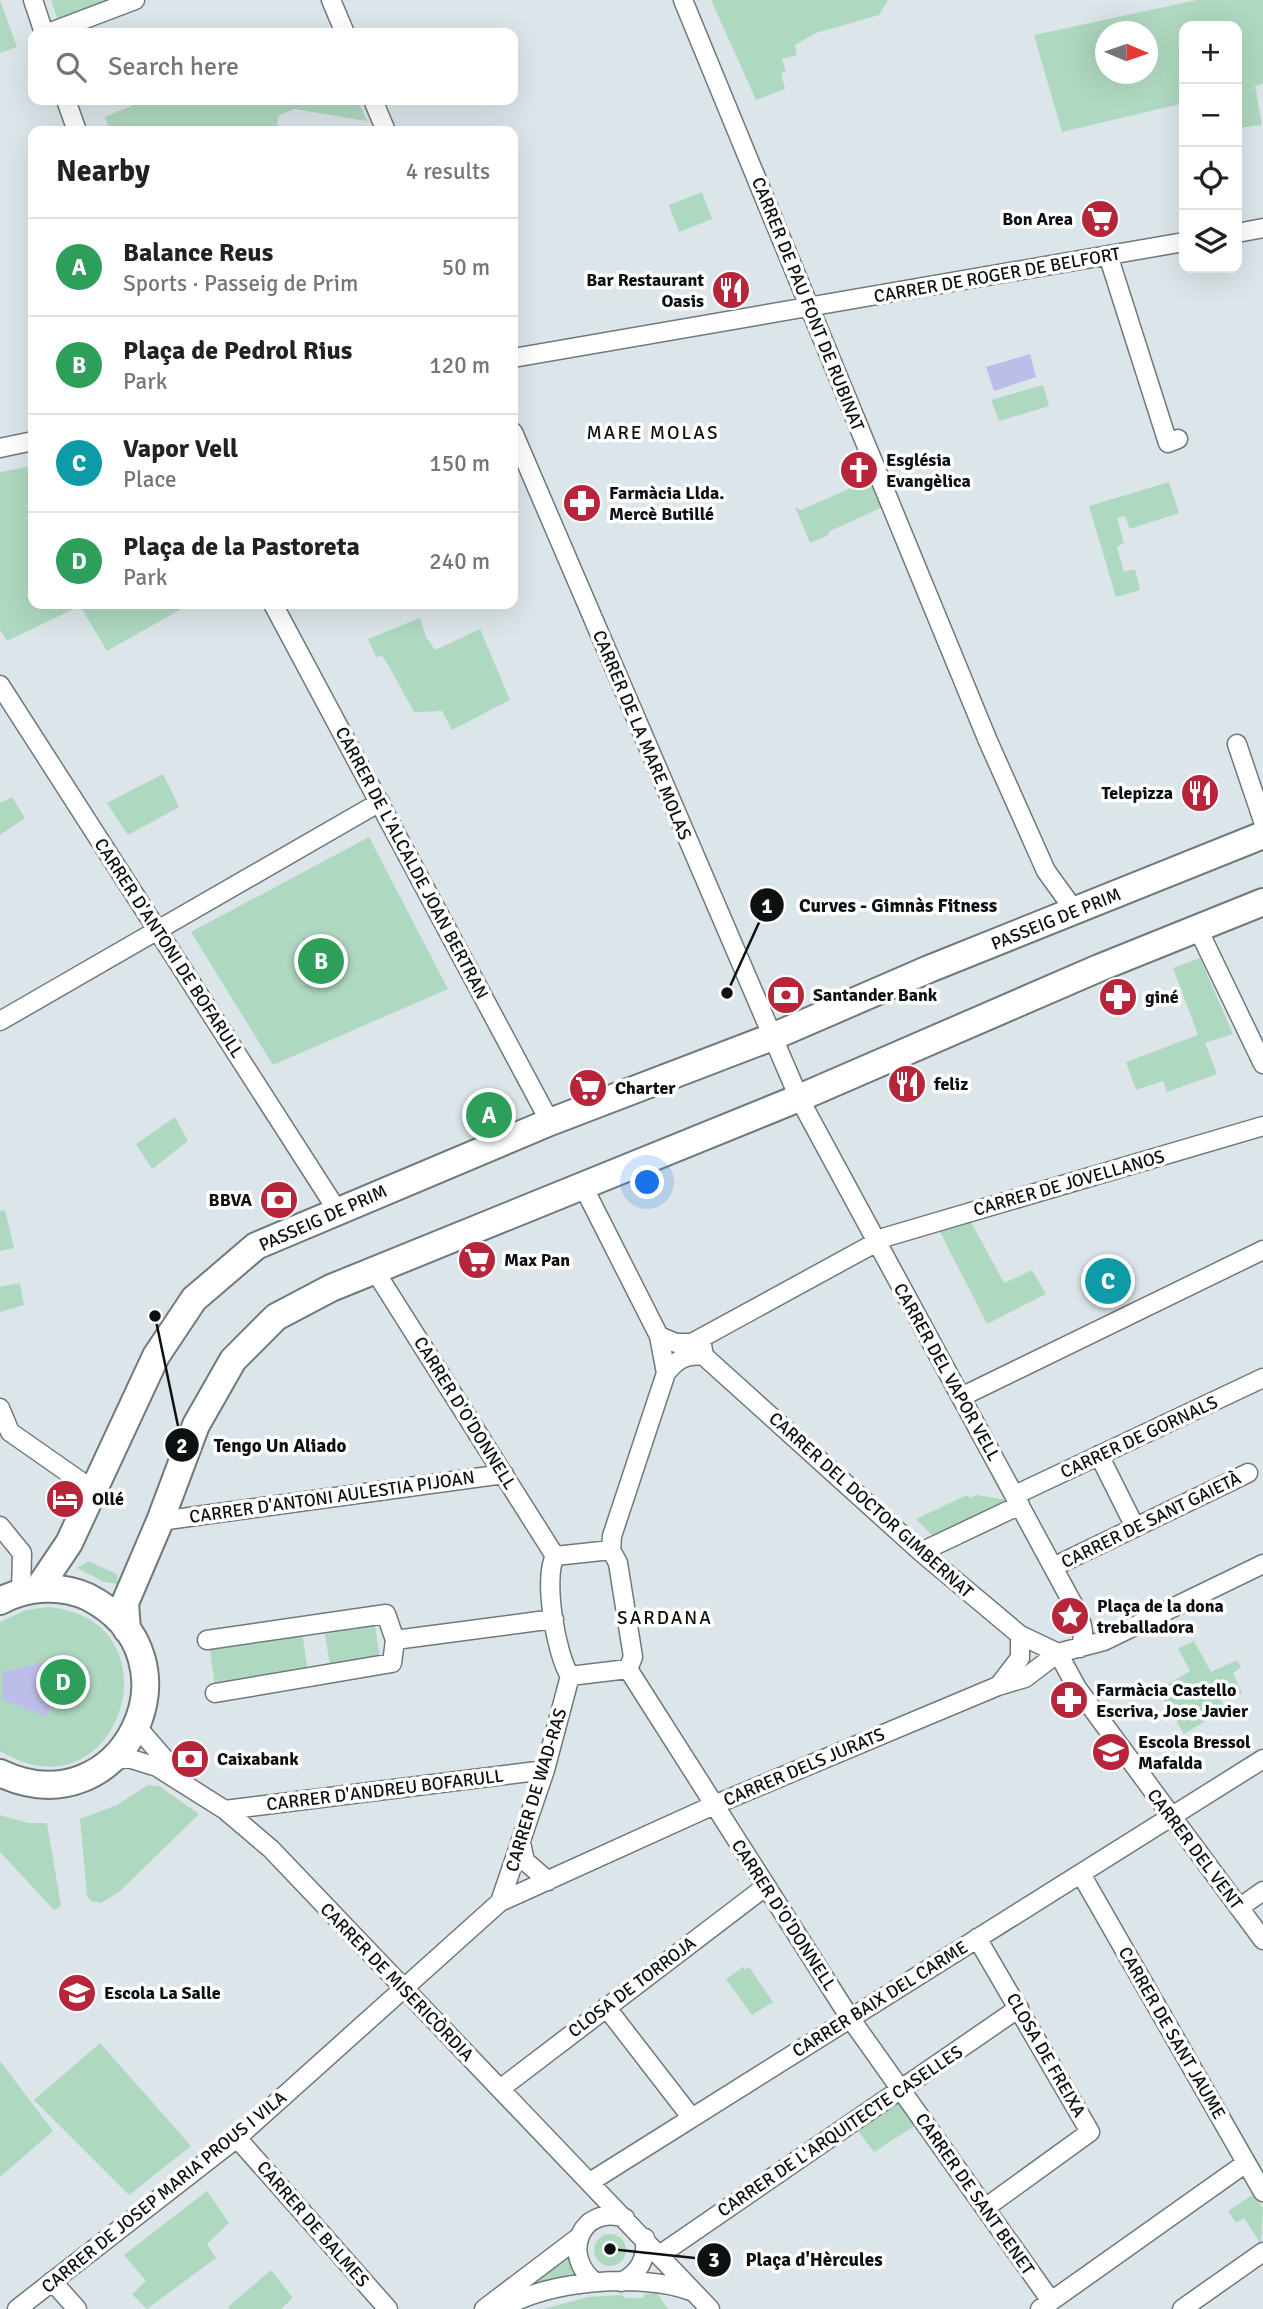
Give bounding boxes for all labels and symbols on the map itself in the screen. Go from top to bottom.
north arrow [1095,21,1158,84]
street label: CARRER DE PAU FONT DE RUBINAT [747,174,869,434]
supermarket icon: Bon Area [1079,198,1121,240]
place label: Bon Area [1002,208,1073,230]
street label: CARRER DE ROGER DE BELFORT [872,242,1122,308]
place label: Bar Restaurant Oasis [586,269,704,312]
restaurant icon: Bar Restaurant Oasis [710,269,752,311]
district label: MARE MOLAS [586,421,720,445]
church icon: Església Evangèlica [838,449,880,491]
place label: Església Evangèlica [886,449,971,492]
pharmacy icon: Farmàcia Llda. Mercè Butillé [561,482,603,524]
place label: Farmàcia Llda. Mercè Butillé [609,482,724,525]
street label: CARRER DE LA MARE MOLAS [588,627,696,843]
street label: CARRER DE L'ALCALDE JOAN BERTRAN [331,723,493,1003]
restaurant icon: Telepizza [1179,772,1221,814]
place label: Telepizza [1102,782,1173,804]
street label: CARRER D'ANTONI DE BOFARULL [90,834,248,1062]
street label: PASSEIG DE PRIM [988,883,1124,955]
callout: Curves - Gimnàs Fitness [750,885,1011,925]
text: 1 [761,893,773,919]
text: Curves - Gimnàs Fitness [799,894,997,918]
pin: B [298,935,344,987]
bank icon: Santander Bank [765,974,807,1016]
pharmacy icon: giné [1097,976,1139,1018]
place label: Santander Bank [813,984,938,1006]
place label: giné [1145,986,1179,1008]
restaurant icon: feliz [886,1063,928,1105]
supermarket icon: Charter [567,1067,609,1109]
place label: feliz [933,1073,968,1095]
place label: Charter [615,1077,676,1099]
pin: A [466,1089,512,1141]
street label: CARRER DE JOVELLANOS [971,1145,1167,1221]
your location [630,1165,664,1199]
bank icon: BBVA [258,1179,300,1221]
street label: PASSEIG DE PRIM [256,1180,390,1256]
place label: BBVA [209,1189,253,1211]
supermarket icon: Max Pan [456,1239,498,1281]
place label: Max Pan [504,1249,570,1271]
pin: C [1085,1255,1131,1307]
street label: CARRER DEL VAPOR VELL [889,1279,1005,1465]
street label: CARRER D'O'DONNELL [409,1333,521,1493]
street label: CARRER DE GORNALS [1057,1391,1221,1483]
street label: CARRER DEL DOCTOR GIMBERNAT [764,1407,978,1603]
callout: Tengo Un Aliado [165,1425,361,1465]
text: 2 [176,1433,188,1459]
text: Tengo Un Aliado [214,1434,346,1458]
street label: CARRER D'ANTONI AULESTIA PIJOAN [188,1466,476,1528]
street label: CARRER DE SANT GAIETÀ [1058,1467,1244,1573]
hotel icon: Ollé [44,1478,86,1520]
place label: Ollé [92,1488,124,1510]
place icon: Plaça de la dona treballadora [1049,1595,1091,1637]
place label: Plaça de la dona treballadora [1096,1595,1224,1638]
district label: SARDANA [617,1606,713,1630]
pin: D [40,1656,86,1708]
pharmacy icon: Farmàcia Castello Escriva, Jose Javier [1048,1679,1090,1721]
place label: Farmàcia Castello Escriva, Jose Javier [1096,1679,1249,1722]
street label: CARRER DE WAD-RAS [501,1706,571,1874]
street label: CARRER DELS JURATS [720,1723,888,1811]
school or university icon: Escola Bressol Mafalda [1090,1731,1132,1773]
place label: Escola Bressol Mafalda [1138,1731,1251,1774]
bank icon: Caixabank [169,1738,211,1780]
place label: Caixabank [217,1748,299,1770]
street label: CARRER D'ANDREU BOFARULL [265,1765,505,1815]
street label: CARRER DEL VENT [1143,1784,1248,1914]
street label: CARRER D'O'DONNELL [727,1835,841,1995]
street label: CARRER DE MISERICÒRDIA [316,1898,478,2066]
street label: CLOSA DE TORROJA [564,1932,700,2042]
street label: CARRER BAIX DEL CARME [788,1936,972,2062]
street label: CARRER DE SANT JAUME [1114,1943,1230,2123]
school or university icon: Escola La Salle [56,1972,98,2014]
place label: Escola La Salle [104,1982,221,2004]
street label: CLOSA DE FREIXA [1002,1989,1090,2121]
street label: CARRER DE L'ARQUITECTE CASELLES [713,2040,967,2222]
street label: CARRER DE JOSEP MARIA PROUS I VILA [37,2086,291,2298]
street label: CARRER DE SANT BENET [911,2109,1039,2279]
street label: CARRER DE BALMES [252,2156,374,2292]
callout: Plaça d'Hèrcules [696,2240,896,2280]
text: 3 [708,2247,720,2273]
text: Plaça d'Hèrcules [745,2248,883,2272]

